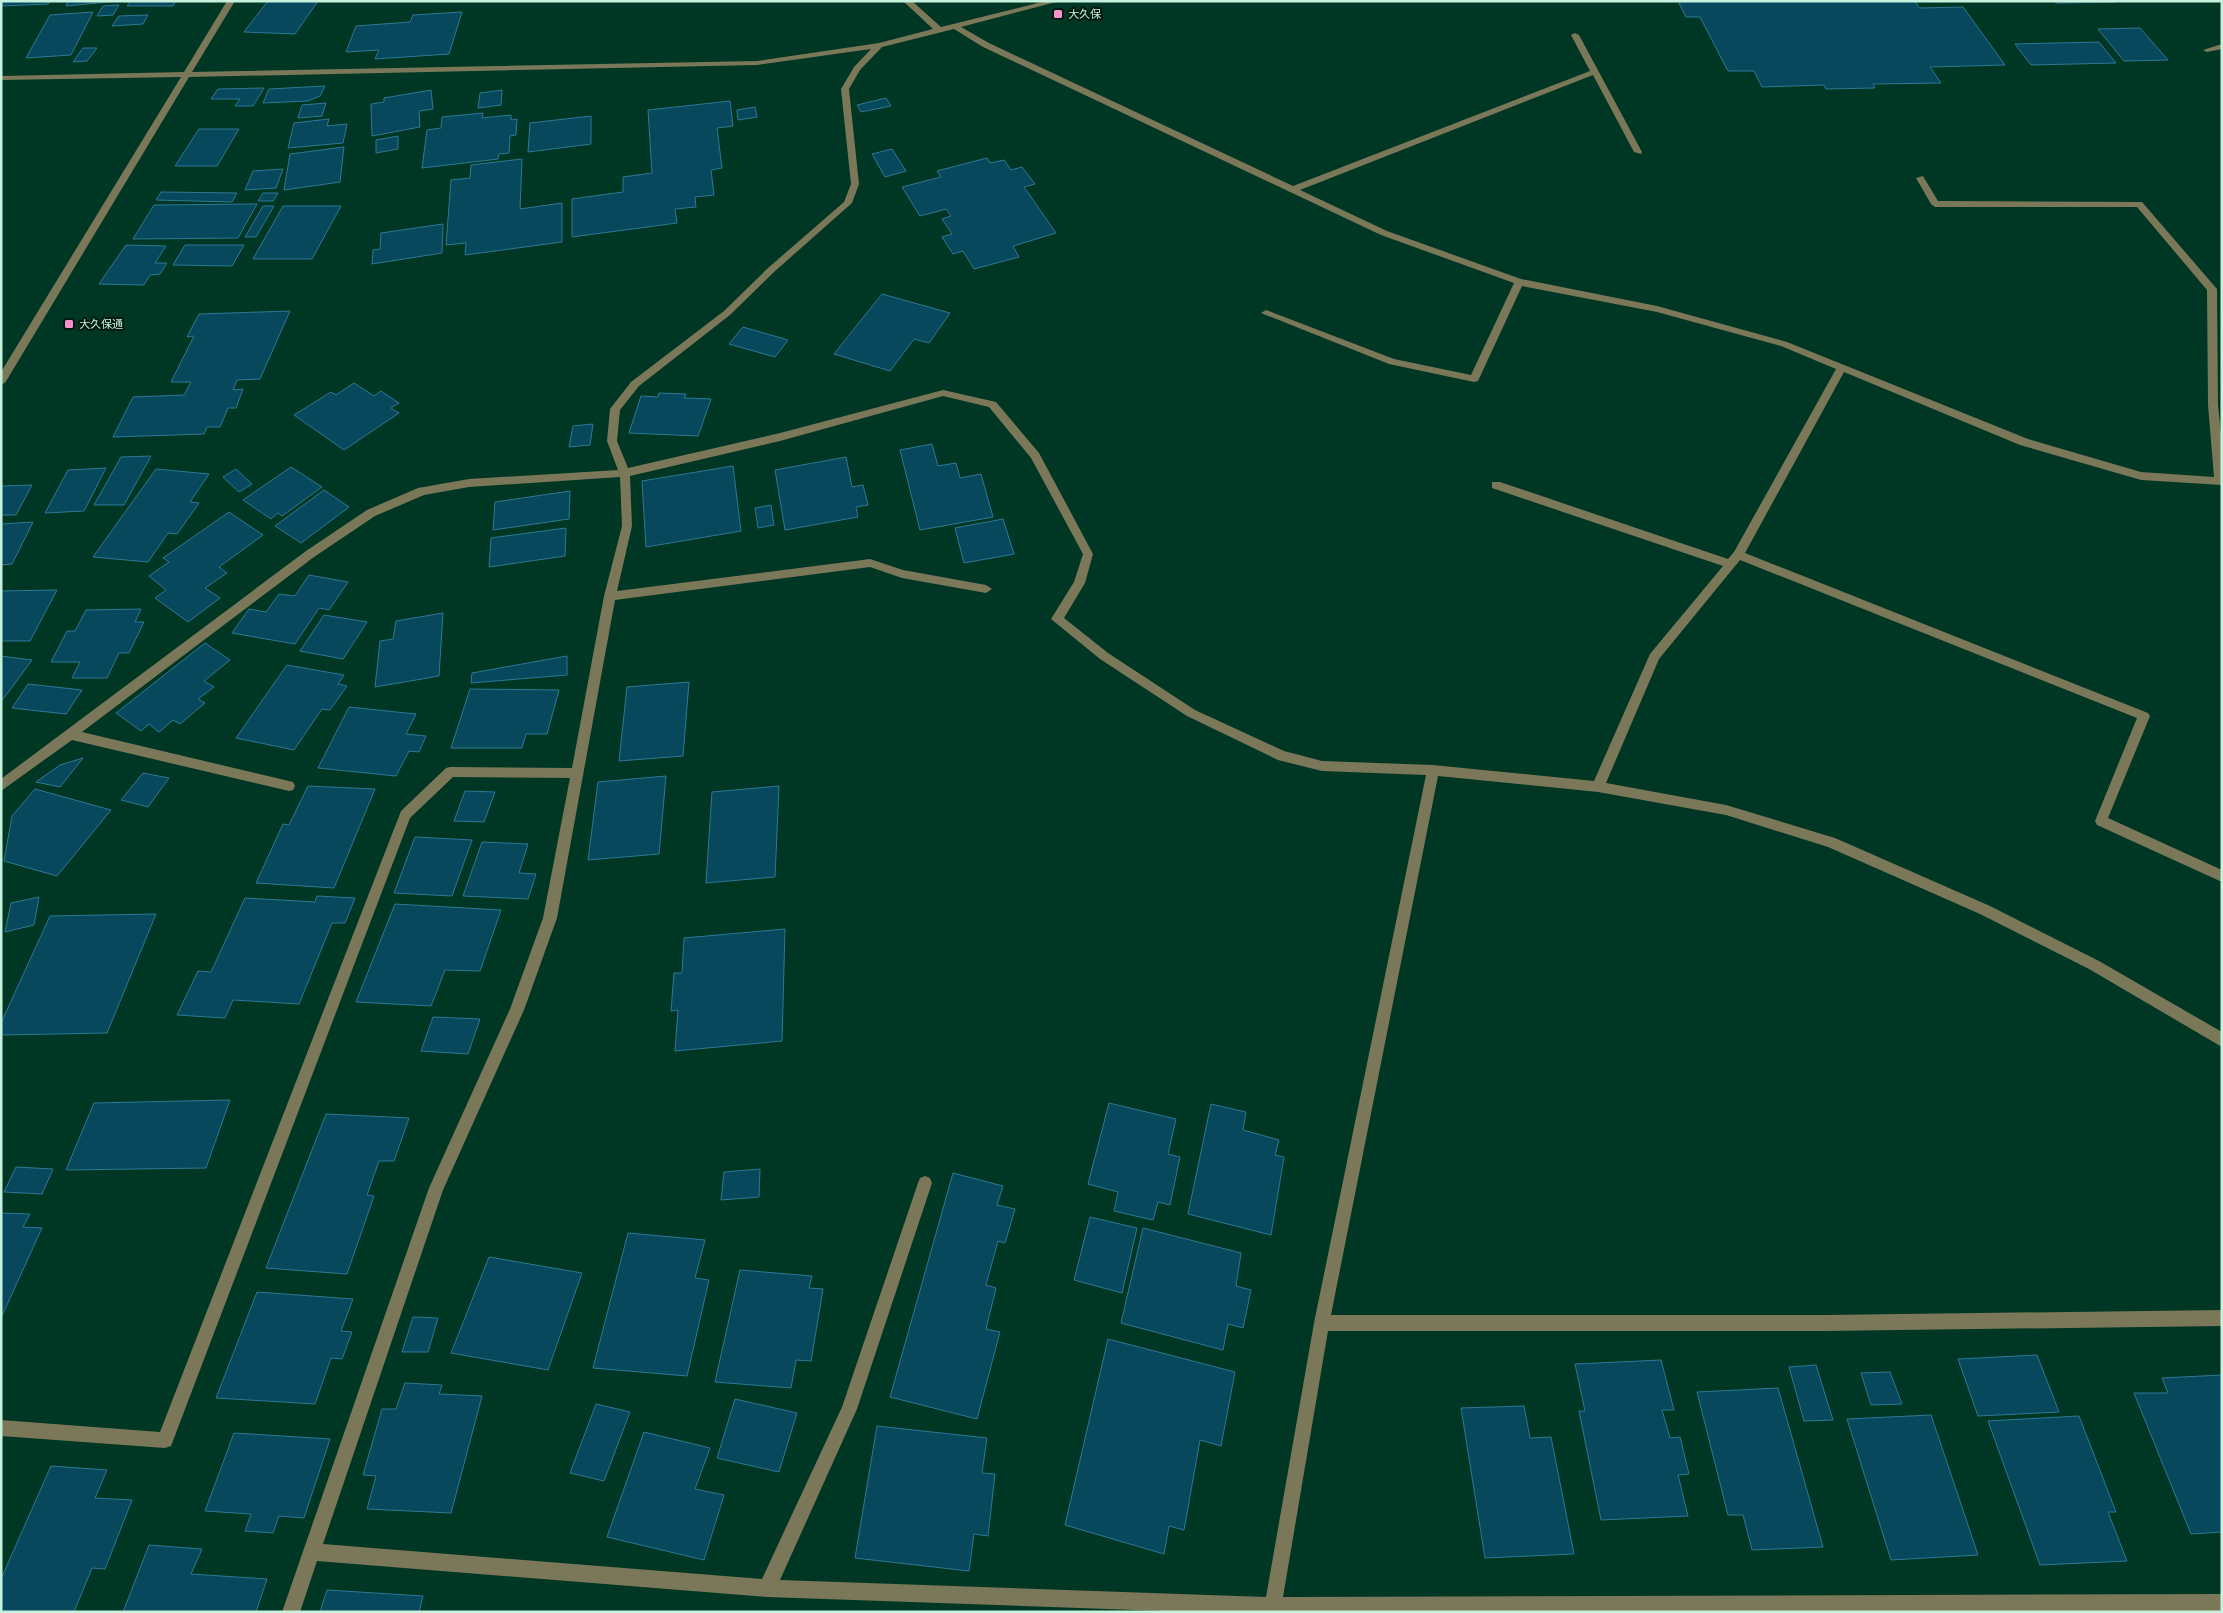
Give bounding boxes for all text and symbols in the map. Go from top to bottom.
place label: 大久保 [1068,7,1102,21]
marker: 大久保 [1052,8,1064,20]
place label: 大久保通 [79,317,123,331]
marker: 大久保通 [63,318,75,330]

